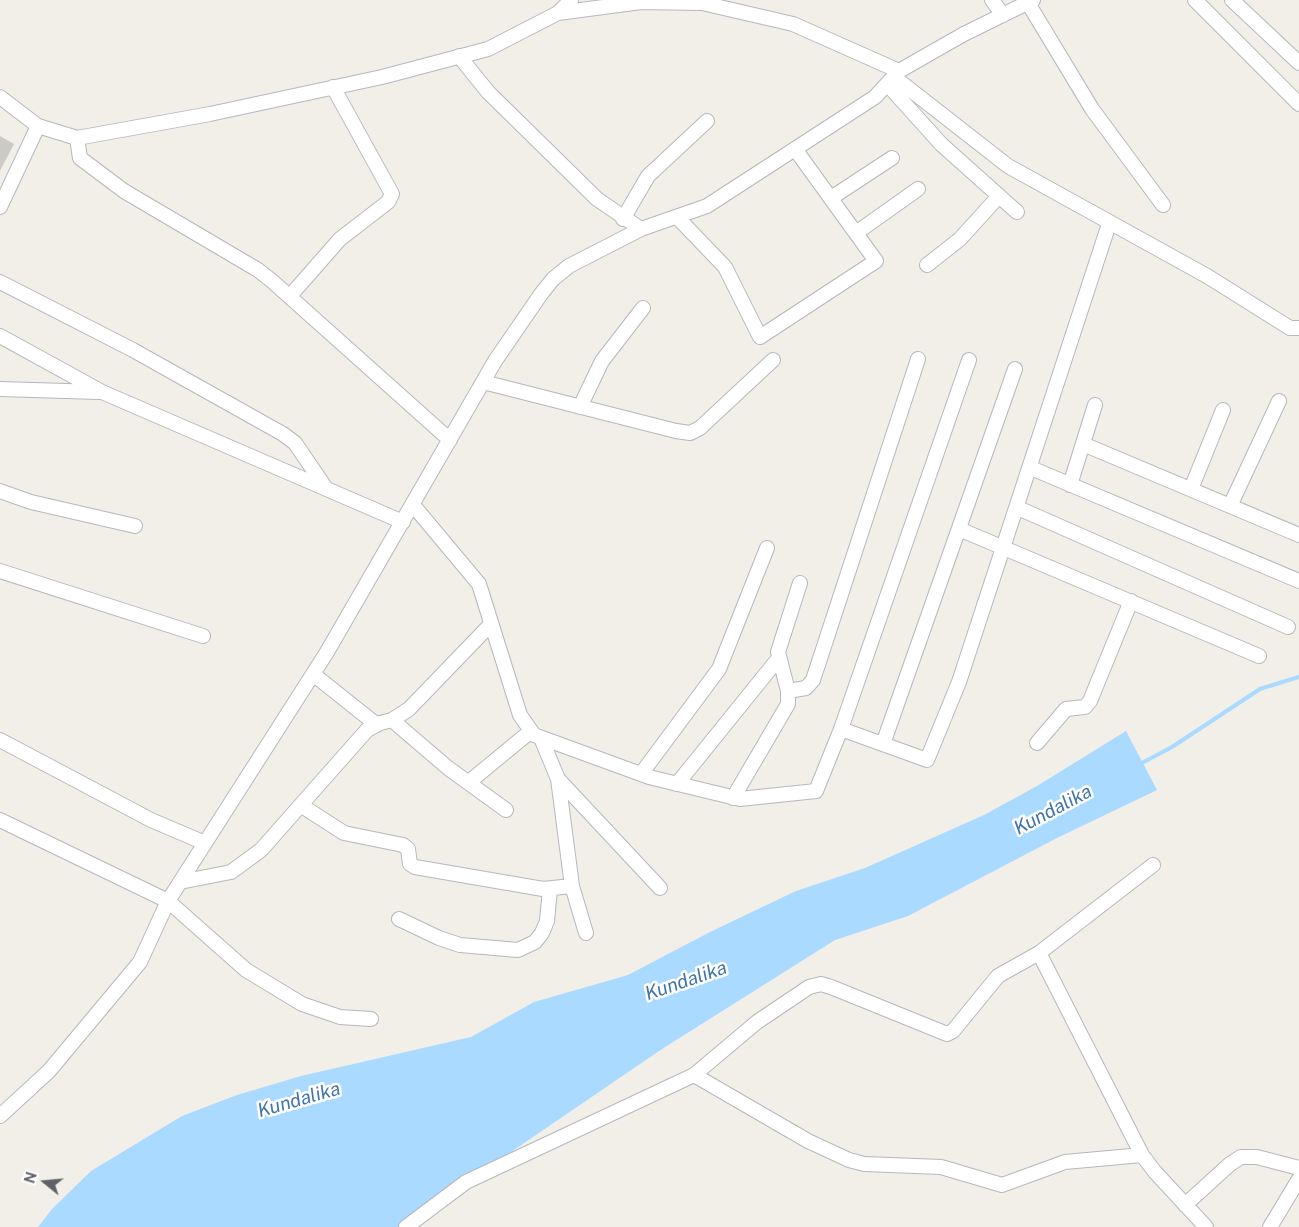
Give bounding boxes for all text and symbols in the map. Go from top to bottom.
water label: Kundalika [1010,780,1096,840]
water label: Kundalika [642,956,730,1006]
water label: Kundalika [255,1077,343,1123]
north arrow [20,1157,70,1207]
text: N [21,1170,40,1185]

